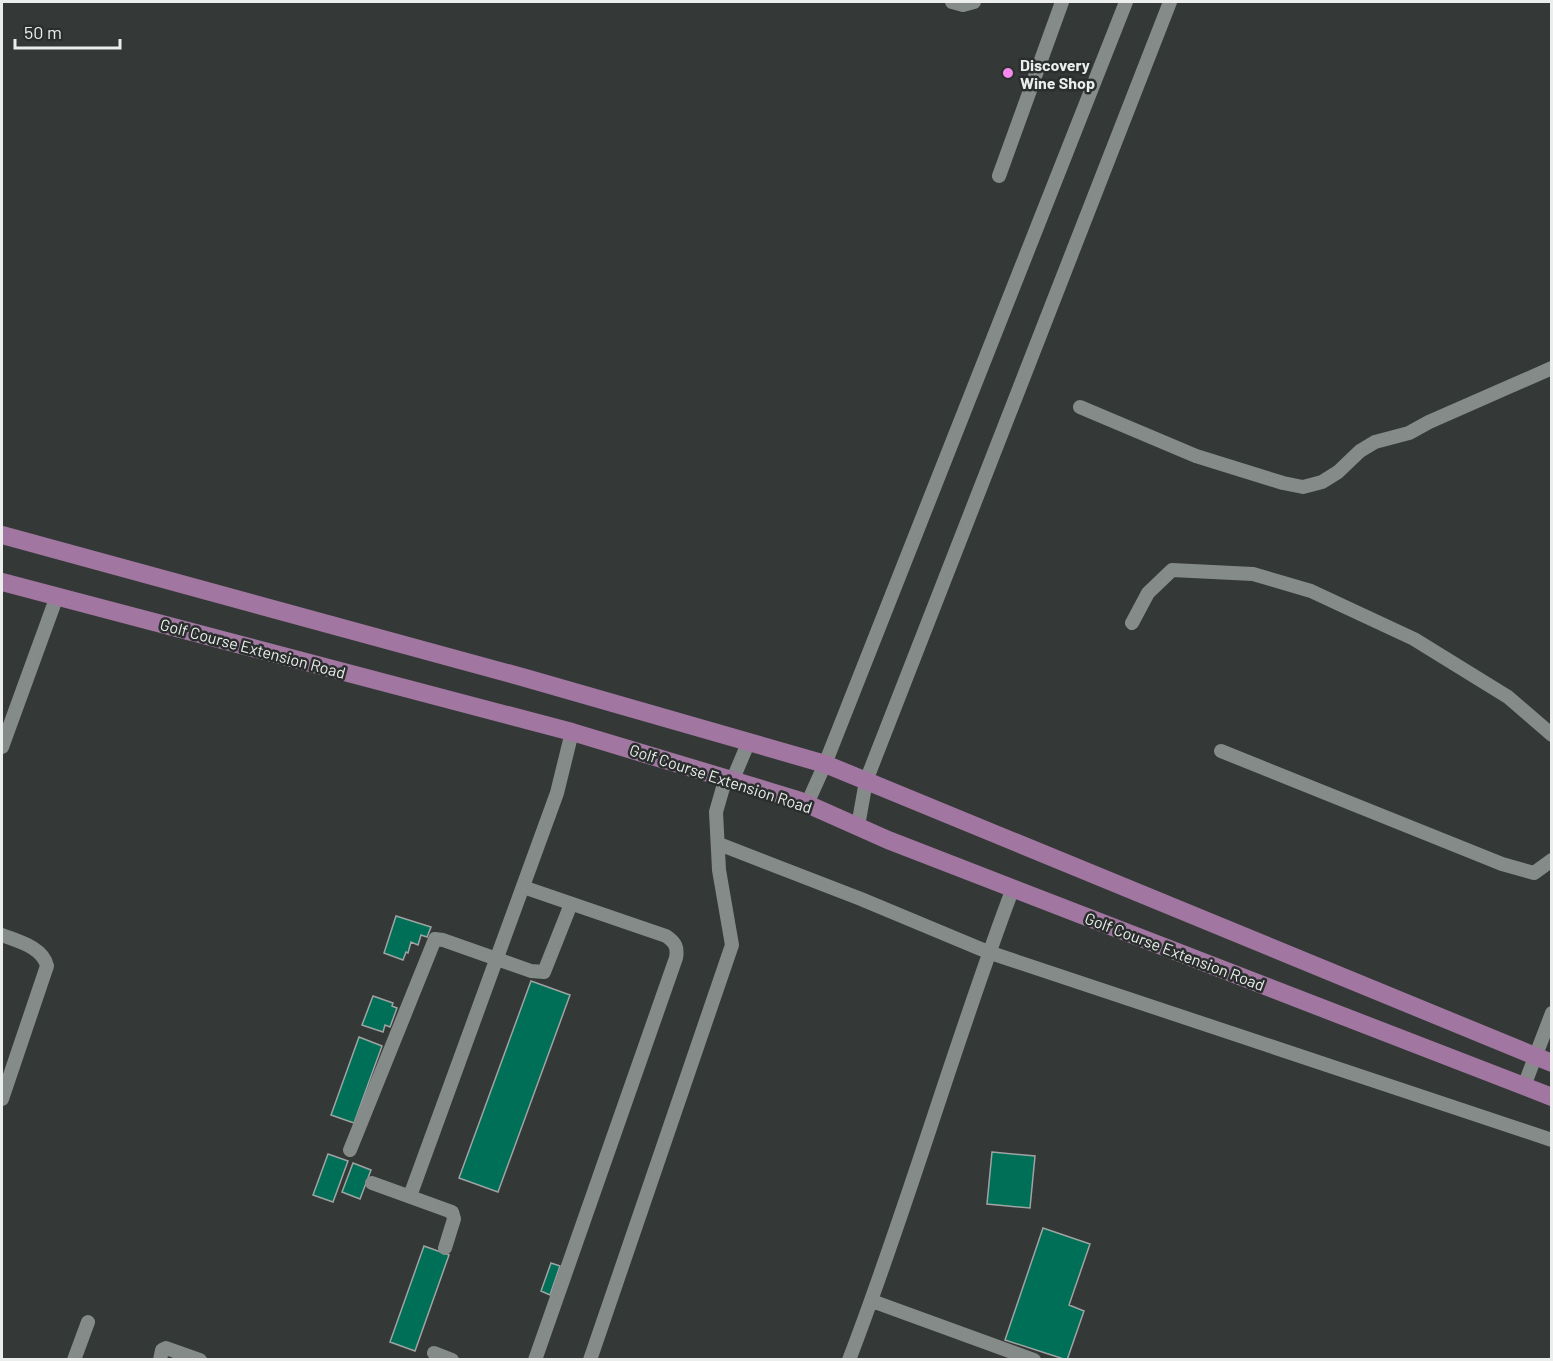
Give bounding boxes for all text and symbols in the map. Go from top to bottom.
scale bar [15,12,120,50]
text: 50 m [24,21,62,43]
place label: Discovery Wine Shop [1020,55,1095,92]
marker: Discovery Wine Shop [1001,66,1015,80]
street label: Golf Course Extension Road [158,614,348,682]
street label: Golf Course Extension Road [627,739,815,817]
street label: Golf Course Extension Road [1082,908,1268,994]

